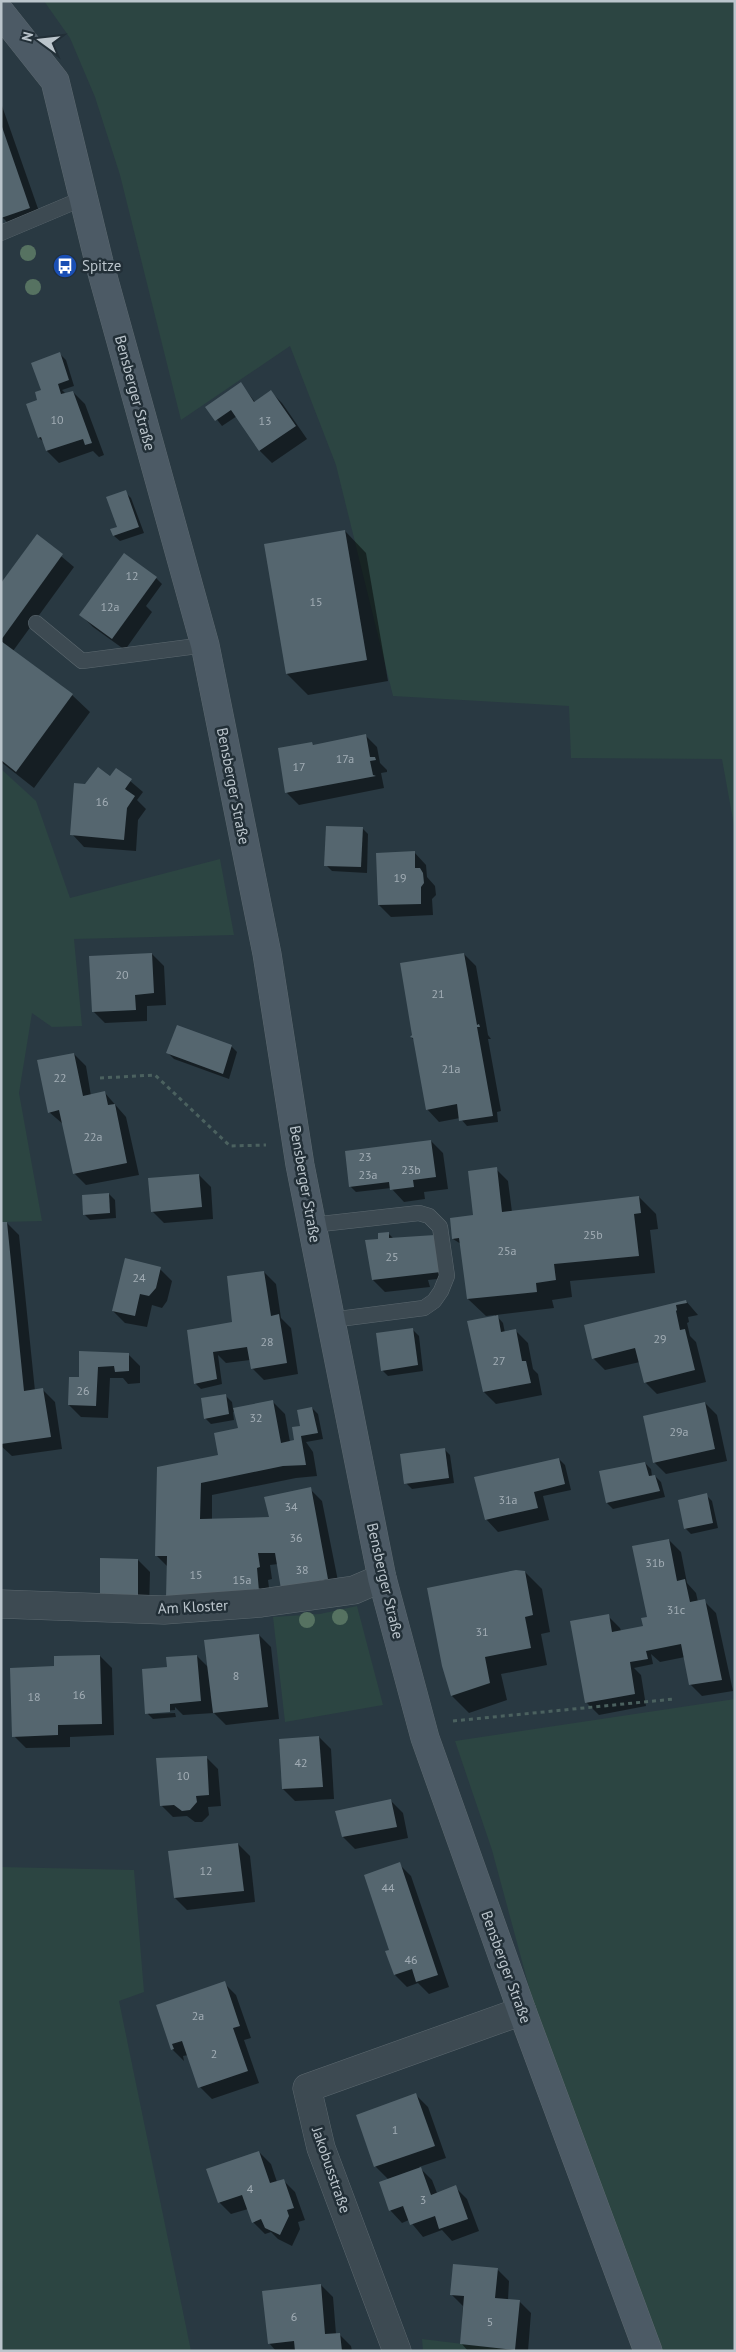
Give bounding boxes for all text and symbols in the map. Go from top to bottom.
north arrow [15,15,65,65]
text: N [18,30,37,43]
bus stop icon: Spitze [52,253,78,279]
place label: Spitze [82,256,121,275]
street label: Bensberger Straße [111,333,160,453]
house number: 10 [50,412,64,427]
house number: 13 [258,413,272,428]
house number: 12 [125,568,139,583]
house number: 15 [309,594,323,609]
house number: 12a [100,599,120,614]
street label: Bensberger Straße [213,726,254,846]
house number: 17a [336,751,354,766]
house number: 17 [292,759,306,774]
house number: 16 [95,794,109,809]
house number: 19 [393,870,407,885]
house number: 20 [115,967,129,982]
house number: 21 [431,986,445,1001]
house number: 21a [441,1061,461,1076]
house number: 22 [53,1070,67,1085]
street label: Bensberger Straße [286,1124,325,1244]
house number: 22a [83,1129,103,1144]
house number: 23 [358,1149,372,1164]
house number: 23b [401,1162,421,1177]
house number: 23a [358,1167,378,1182]
house number: 25b [583,1227,603,1242]
house number: 25a [497,1243,517,1258]
house number: 25 [385,1249,399,1264]
house number: 24 [132,1270,146,1285]
house number: 29 [653,1331,667,1346]
house number: 28 [260,1334,274,1349]
house number: 27 [492,1353,506,1368]
house number: 26 [76,1383,90,1398]
house number: 32 [249,1410,263,1425]
house number: 29a [669,1424,689,1439]
house number: 31a [498,1492,518,1507]
house number: 34 [284,1499,298,1514]
street label: Bensberger Straße [363,1521,408,1641]
house number: 36 [289,1530,303,1545]
house number: 31b [645,1555,665,1570]
house number: 38 [295,1562,309,1577]
house number: 15 [189,1567,203,1582]
house number: 15a [232,1572,252,1587]
street label: Am Kloster [157,1595,229,1618]
house number: 31c [667,1602,686,1617]
house number: 31 [475,1624,489,1639]
house number: 8 [233,1668,239,1683]
house number: 16 [72,1687,86,1702]
house number: 18 [27,1689,41,1704]
house number: 42 [294,1755,308,1770]
house number: 10 [176,1768,190,1783]
house number: 12 [199,1863,213,1878]
house number: 44 [381,1880,395,1895]
street label: Bensberger Straße [477,1908,536,2026]
house number: 46 [404,1952,418,1967]
house number: 2a [192,2008,204,2023]
house number: 2 [211,2046,217,2061]
house number: 1 [392,2122,398,2137]
street label: Jakobusstraße [308,2123,355,2215]
house number: 4 [247,2181,254,2196]
house number: 3 [420,2192,426,2207]
house number: 6 [291,2309,297,2324]
house number: 5 [487,2314,493,2329]

